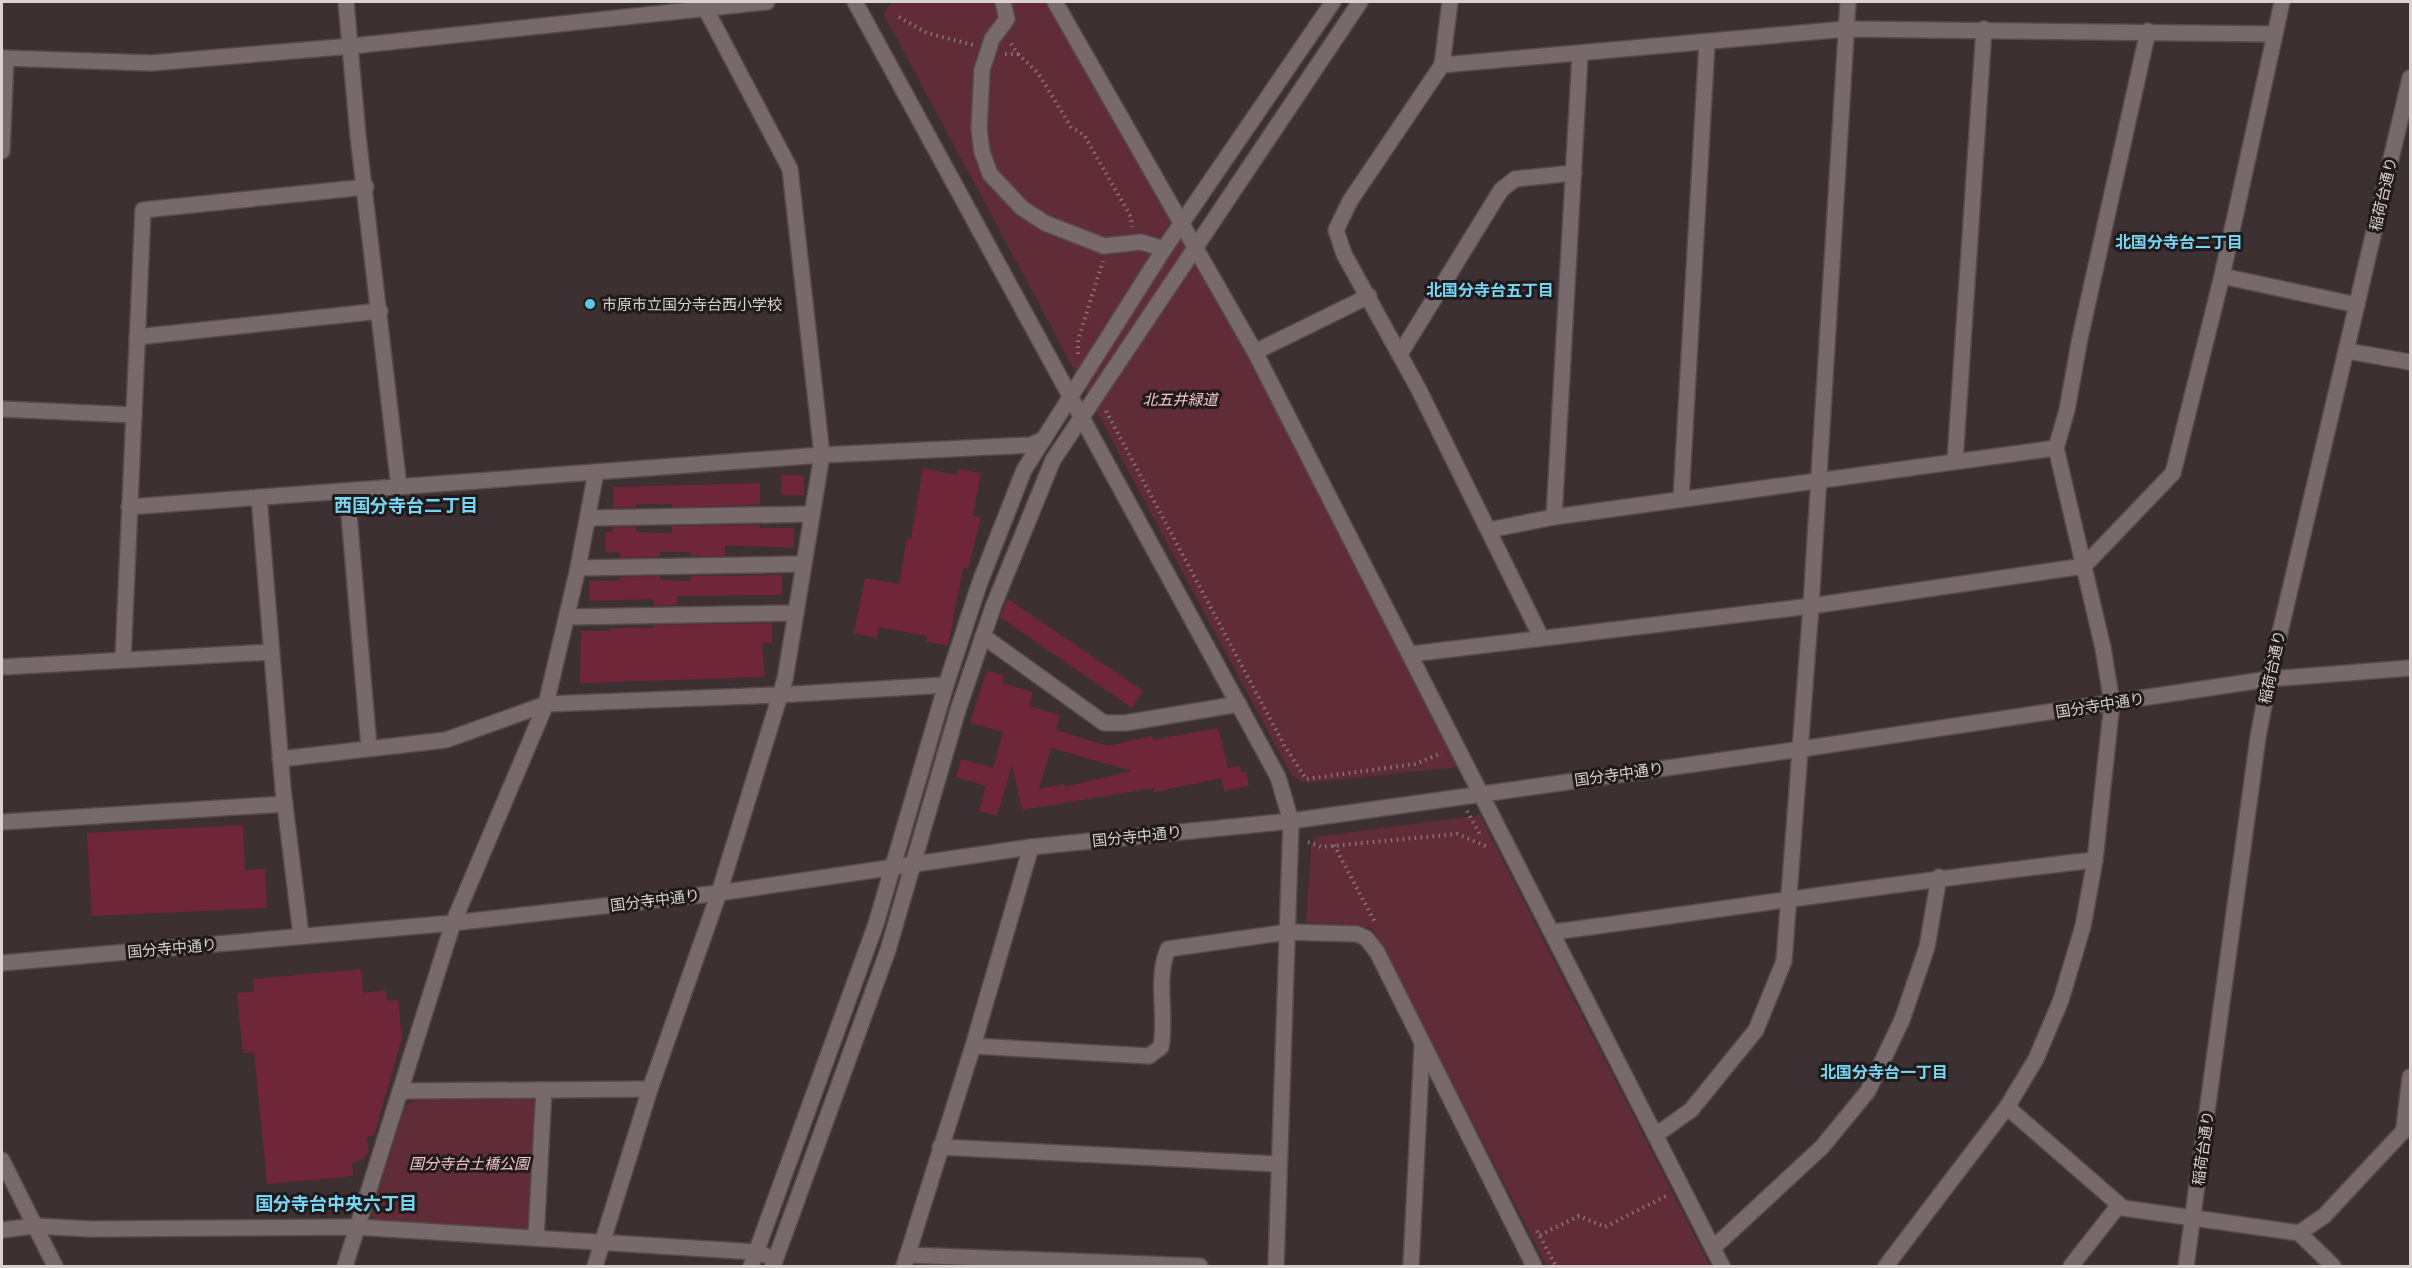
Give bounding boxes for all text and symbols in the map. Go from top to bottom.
street label: 稲荷台通り [2365,155,2401,233]
district label: 北国分寺台二丁目 [2115,232,2243,252]
district label: 北国分寺台五丁目 [1426,280,1554,300]
place label: 市原市立国分寺台西小学校 [602,295,782,314]
marker: 市原市立国分寺台西小学校 [583,297,597,311]
park label: 北五井緑道 [1142,390,1219,409]
district label: 西国分寺台二丁目 [334,494,478,517]
street label: 稲荷台通り [2255,628,2289,706]
street label: 国分寺中通り [2054,689,2146,721]
street label: 国分寺中通り [1573,758,1665,790]
street label: 国分寺中通り [1091,822,1183,850]
street label: 国分寺中通り [609,885,701,915]
street label: 国分寺中通り [126,935,218,961]
district label: 北国分寺台一丁目 [1820,1062,1948,1082]
street label: 稲荷台通り [2188,1110,2218,1186]
park label: 国分寺台土橋公園 [409,1154,531,1173]
district label: 国分寺台中央六丁目 [255,1192,417,1215]

